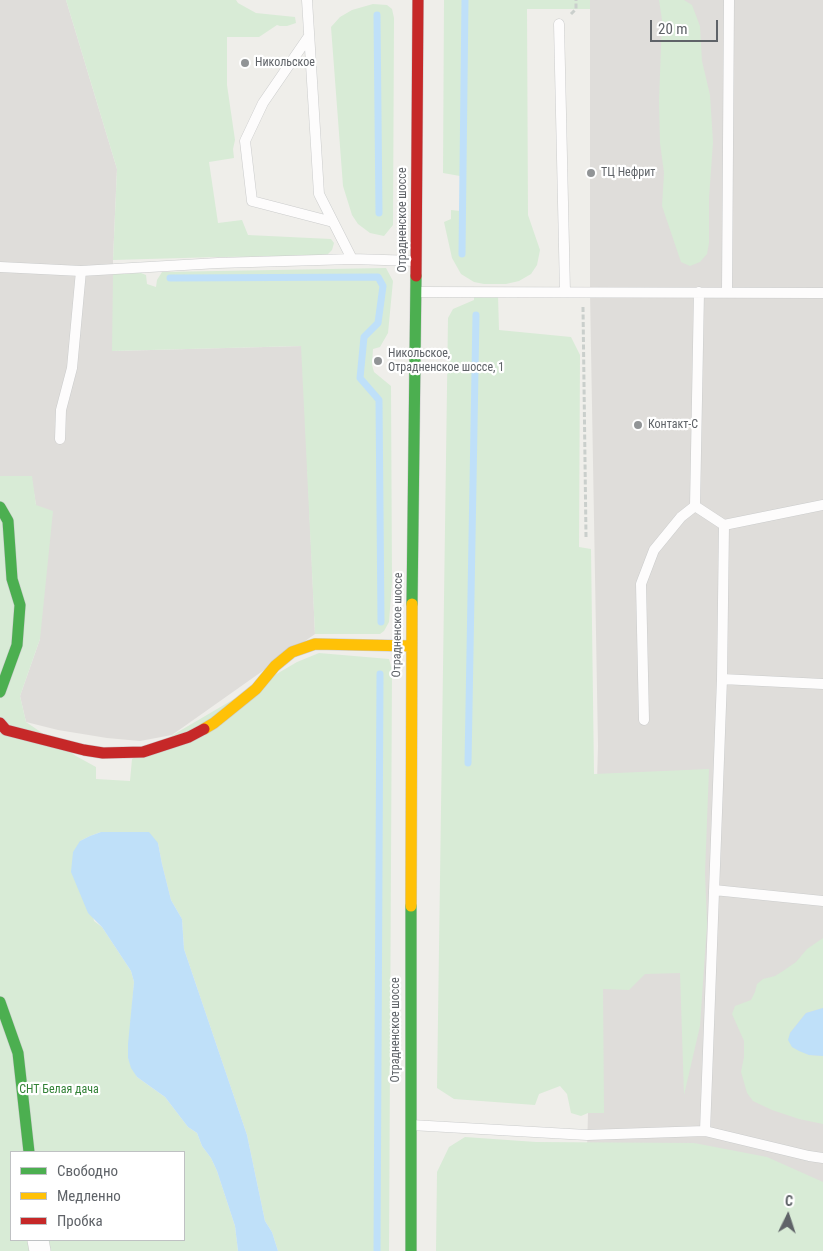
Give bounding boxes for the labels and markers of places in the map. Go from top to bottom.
place label: Никольское [255,56,315,70]
marker: Никольское [239,57,251,69]
place label: ТЦ Нефрит [601,166,655,180]
marker: ТЦ Нефрит [585,167,597,179]
place label: Никольское, Отрадненское шоссе, 1 [388,347,504,375]
marker: Никольское, Отрадненское шоссе, 1 [372,355,384,367]
place label: Контакт-С [648,418,698,432]
marker: Контакт-С [632,419,644,431]

